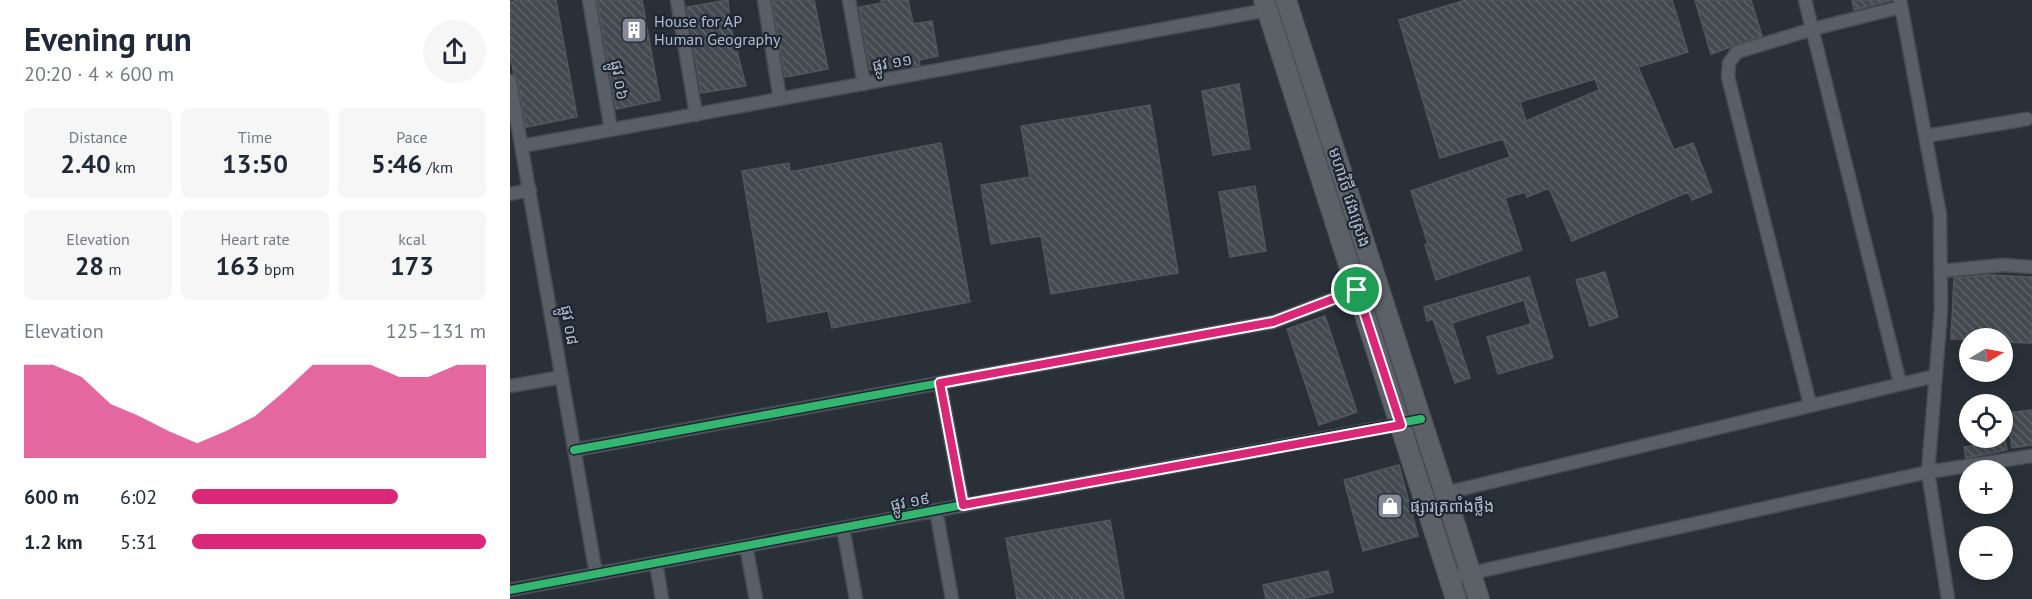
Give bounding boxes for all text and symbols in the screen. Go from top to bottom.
place label: House for AP Human Geography [654,11,781,49]
building icon: House for AP Human Geography [619,15,649,45]
text: Evening run [24,17,192,60]
button: share [423,20,486,83]
street label: ផ្លូវ ១១ [871,49,914,80]
street label: ផ្លូវ ០៦ [602,59,633,102]
text: 20:20 · 4 × 600 m [24,61,174,87]
text: Distance [69,127,127,147]
text: Time [238,127,272,147]
text: Pace [396,127,428,147]
street label: មហាវិថី វេងស្រេង [1325,145,1376,249]
text: 2.40 [60,147,111,180]
text: 13:50 [222,147,288,180]
text: 5:46 [371,147,422,180]
text: km [111,157,136,177]
text: /km [422,157,453,177]
text: Elevation [66,229,130,249]
text: Heart rate [220,229,290,249]
text: kcal [398,229,426,249]
text: 28 [75,249,104,282]
text: 163 [216,249,260,282]
text: 173 [390,249,434,282]
text: m [104,259,121,279]
text: bpm [260,259,294,279]
pin [1331,264,1382,315]
icon: arrive [1340,273,1373,306]
street label: ផ្លូវ ០៨ [552,304,583,347]
text: Elevation [24,318,104,344]
text: 125–131 m [386,318,486,344]
north arrow [1959,328,2013,382]
map controls [1959,328,2013,580]
button: locate [1959,394,2013,448]
button: + [1959,460,2013,514]
text: 600 m [24,484,79,510]
text: 6:02 [120,484,157,510]
street label: ផ្លូវ ១៩ [888,487,932,519]
shop icon: ផ្សារត្រពាំងថ្លឹង [1375,491,1405,521]
place label: ផ្សារត្រពាំងថ្លឹង [1410,496,1494,516]
button: − [1959,526,2013,580]
text: 1.2 km [24,529,83,555]
text: 5:31 [120,529,157,555]

